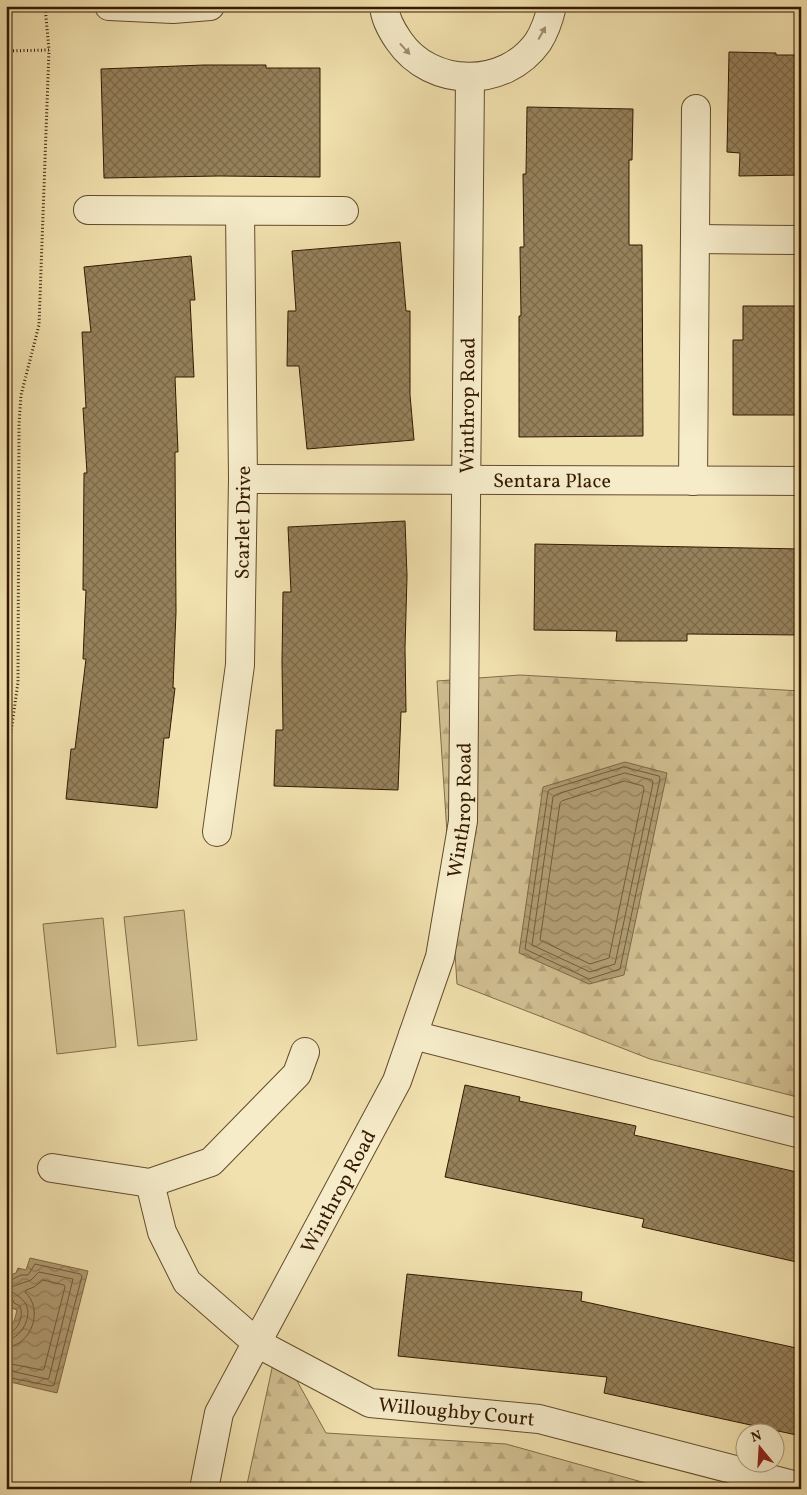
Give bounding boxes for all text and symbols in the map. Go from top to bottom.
one-way arrow [538,26,547,40]
one-way arrow [399,43,411,55]
street label: Winthrop Road [454,337,484,474]
street label: Scarlet Drive [229,466,259,580]
street label: Sentara Place [493,468,611,496]
street label: Winthrop Road [442,742,480,880]
street label: Winthrop Road [295,1126,384,1259]
street label: Willoughby Court [377,1392,536,1435]
north arrow [734,1422,784,1472]
text: N [749,1426,764,1448]

